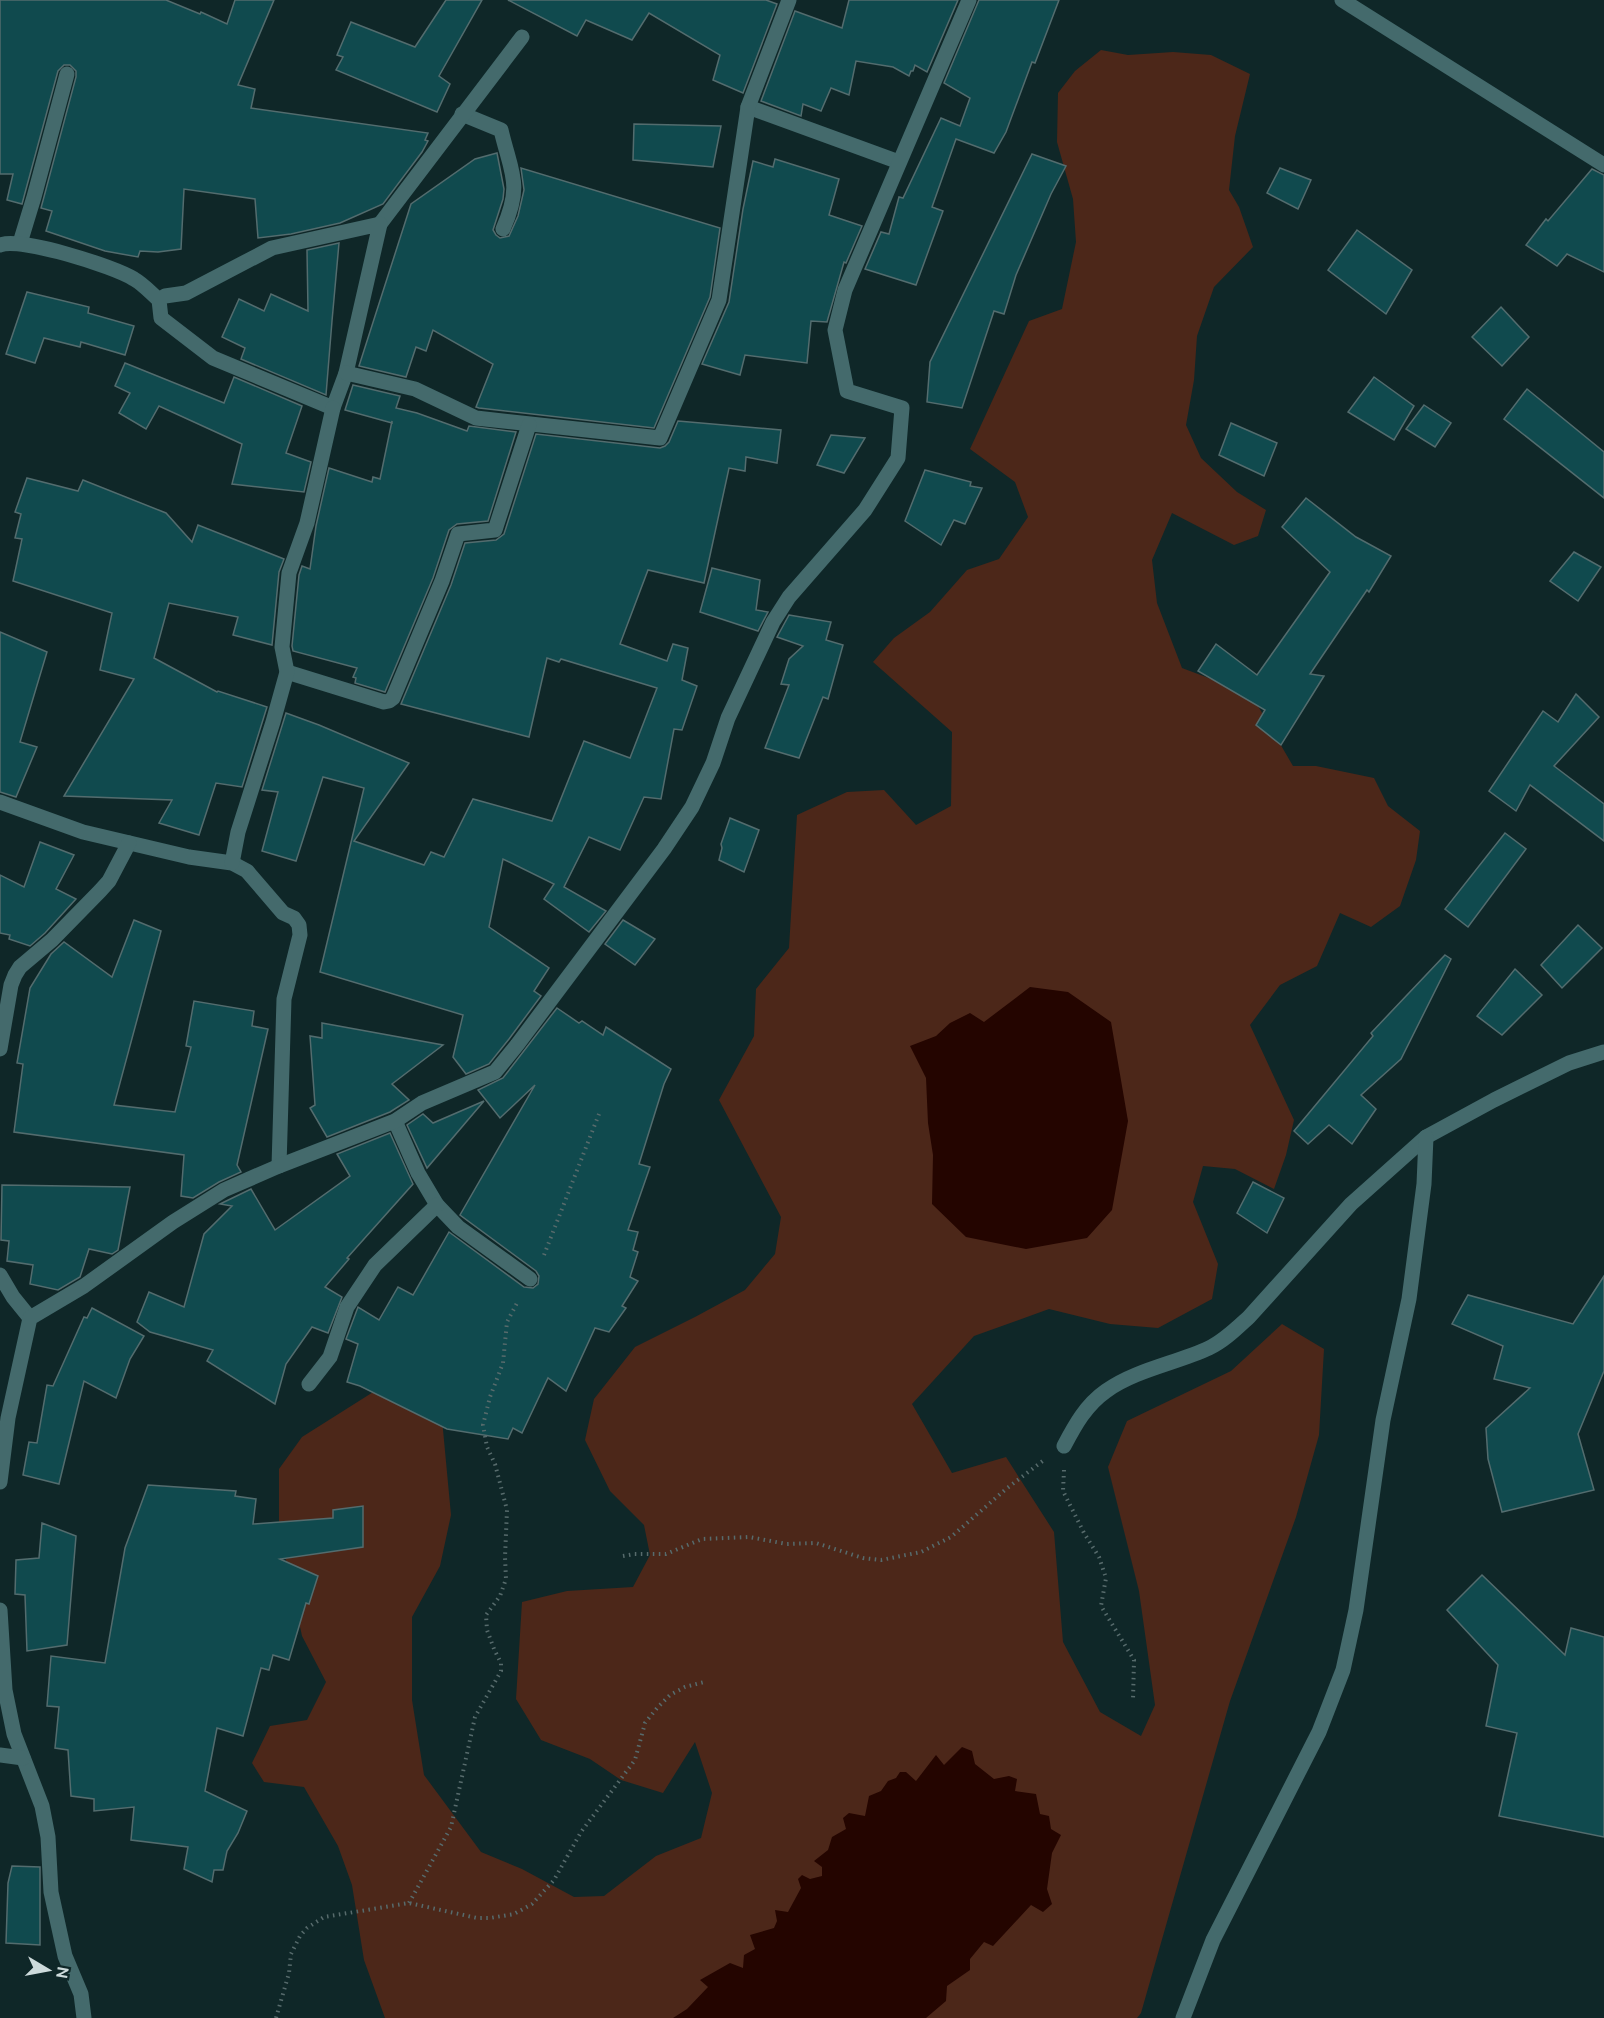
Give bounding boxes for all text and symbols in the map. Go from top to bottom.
north arrow [18,1940,78,2000]
text: N [53,1965,73,1980]

